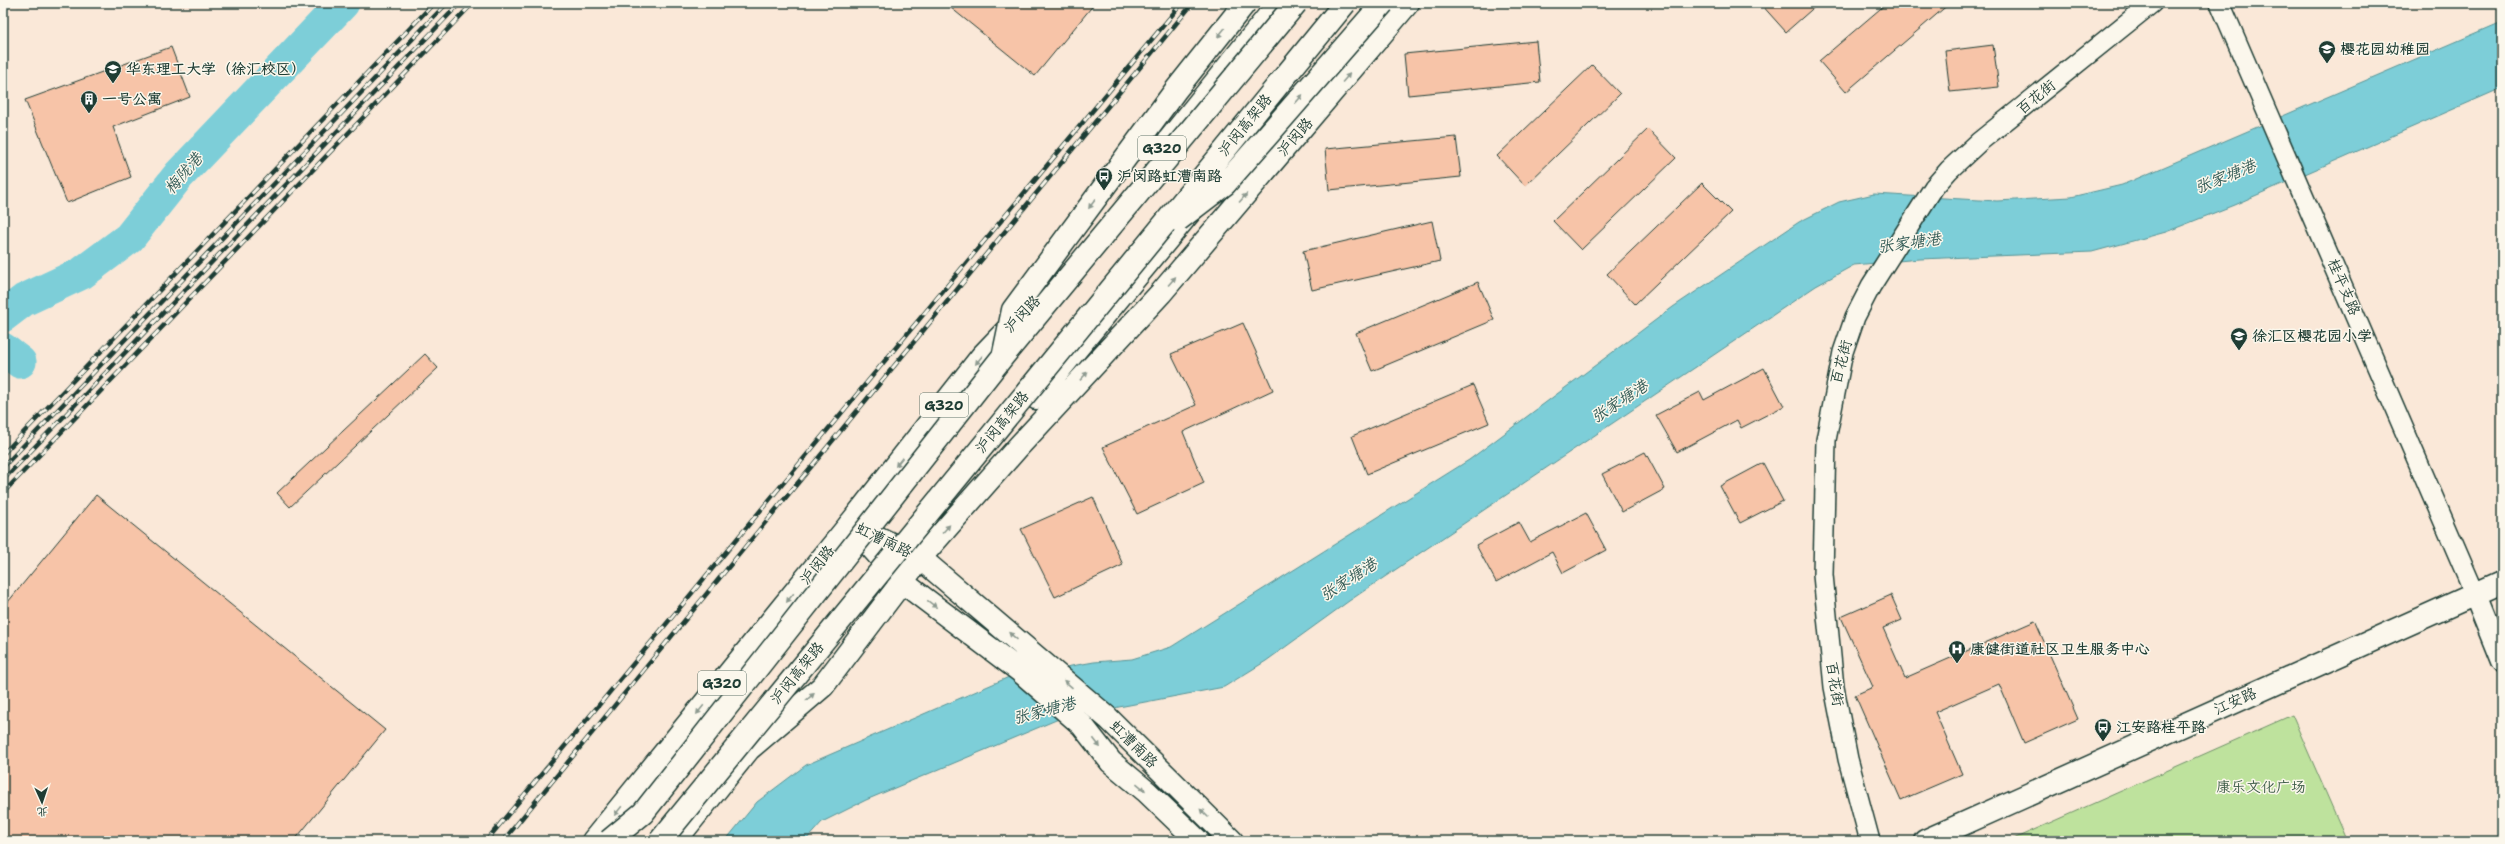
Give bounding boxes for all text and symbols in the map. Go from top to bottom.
one-way arrow [1217,28,1225,39]
school or university icon: 樱花园幼稚园 [2317,39,2337,64]
place label: 樱花园幼稚园 [2340,39,2430,59]
school or university icon: 华东理工大学（徐汇校区） [103,59,123,84]
place label: 华东理工大学（徐汇校区） [126,59,306,79]
one-way arrow [1341,73,1350,84]
street label: 百花街 [2012,75,2060,119]
building icon: 一号公寓 [79,89,99,114]
place label: 一号公寓 [102,89,162,109]
street label: 沪闵高架路 [1214,90,1276,160]
one-way arrow [1294,95,1303,104]
street label: 沪闵路 [1273,113,1317,161]
road number: G320 [1138,136,1186,160]
water label: 梅陇港 [160,147,208,198]
water label: 张家塘港 [2192,154,2261,198]
bus stop icon: 沪闵路虹漕南路 [1094,166,1114,191]
place label: 沪闵路虹漕南路 [1117,166,1222,186]
one-way arrow [1238,193,1247,203]
one-way arrow [1087,198,1096,209]
water label: 张家塘港 [1876,227,1944,257]
street label: 桂平支路 [2323,255,2365,319]
one-way arrow [1167,275,1176,286]
street label: 沪闵路 [999,291,1045,337]
school or university icon: 徐汇区樱花园小学 [2229,326,2249,351]
place label: 徐汇区樱花园小学 [2252,326,2372,346]
street label: 百花街 [1826,338,1856,386]
one-way arrow [975,355,983,366]
one-way arrow [1079,371,1088,382]
water label: 张家塘港 [1587,374,1653,428]
street label: 沪闵高架路 [971,387,1033,457]
road number: G320 [920,393,968,417]
one-way arrow [894,457,903,468]
street label: 虹漕南路 [853,518,915,562]
one-way arrow [941,524,950,534]
street label: 沪闵路 [795,541,839,589]
water label: 张家塘港 [1316,552,1382,606]
one-way arrow [786,592,795,603]
one-way arrow [927,600,938,608]
one-way arrow [1008,632,1018,641]
street label: 沪闵高架路 [766,638,828,708]
hospital icon: 康健街道社区卫生服务中心 [1947,639,1967,664]
place label: 康健街道社区卫生服务中心 [1970,639,2150,659]
street label: 百花街 [1822,660,1848,708]
road number: G320 [698,671,746,695]
one-way arrow [1063,679,1073,688]
street label: 江安路 [2210,683,2260,719]
water label: 张家塘港 [1010,692,1080,729]
one-way arrow [805,693,815,702]
one-way arrow [696,704,704,715]
street label: 虹漕南路 [1106,716,1162,772]
bus stop icon: 江安路桂平路 [2093,717,2113,742]
place label: 江安路桂平路 [2116,717,2206,737]
one-way arrow [1092,738,1101,749]
park label: 康乐文化广场 [2216,777,2306,797]
north arrow [22,782,62,822]
one-way arrow [1136,783,1146,792]
text: 北 [37,804,48,819]
one-way arrow [614,805,623,816]
one-way arrow [1199,808,1209,818]

